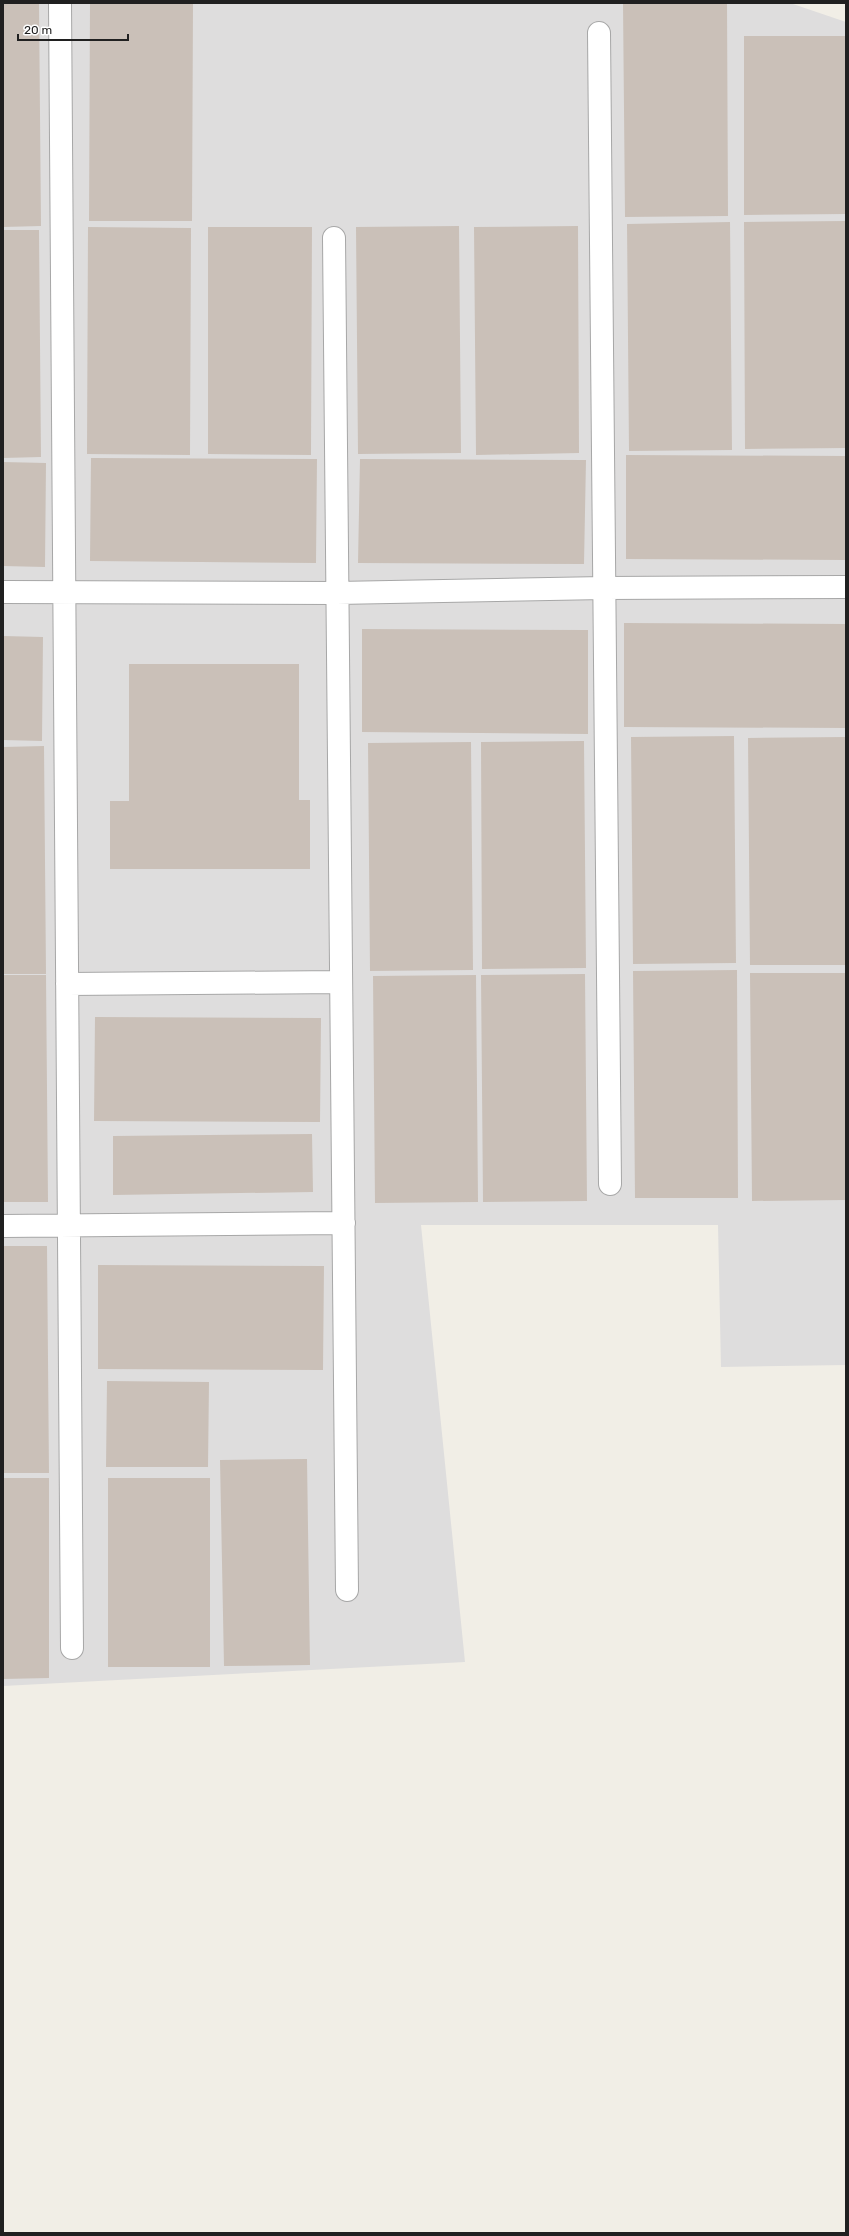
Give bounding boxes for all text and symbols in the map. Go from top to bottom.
scale bar [18,16,128,42]
text: 20 m [24,23,52,37]

